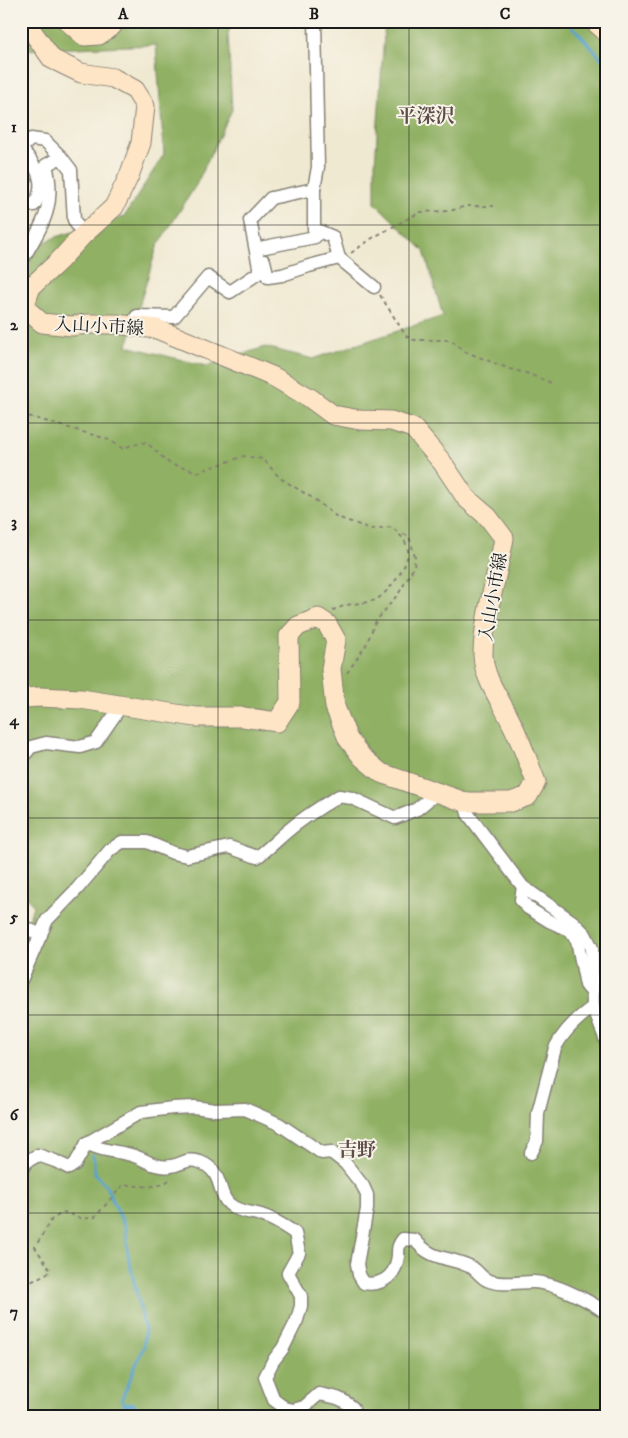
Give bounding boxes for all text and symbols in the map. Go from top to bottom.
text: A [117,4,129,24]
text: B [309,4,319,24]
text: C [500,4,510,24]
district label: 平深沢 [397,105,455,128]
text: 1 [11,117,17,137]
street label: 入山小市線 [53,314,144,340]
text: 2 [10,315,19,335]
text: 3 [11,512,17,532]
street label: 入山小市線 [475,551,513,643]
text: 4 [8,710,19,730]
text: 5 [9,907,18,927]
text: 6 [10,1105,20,1125]
district label: 吉野 [338,1139,376,1162]
text: 7 [10,1302,18,1322]

